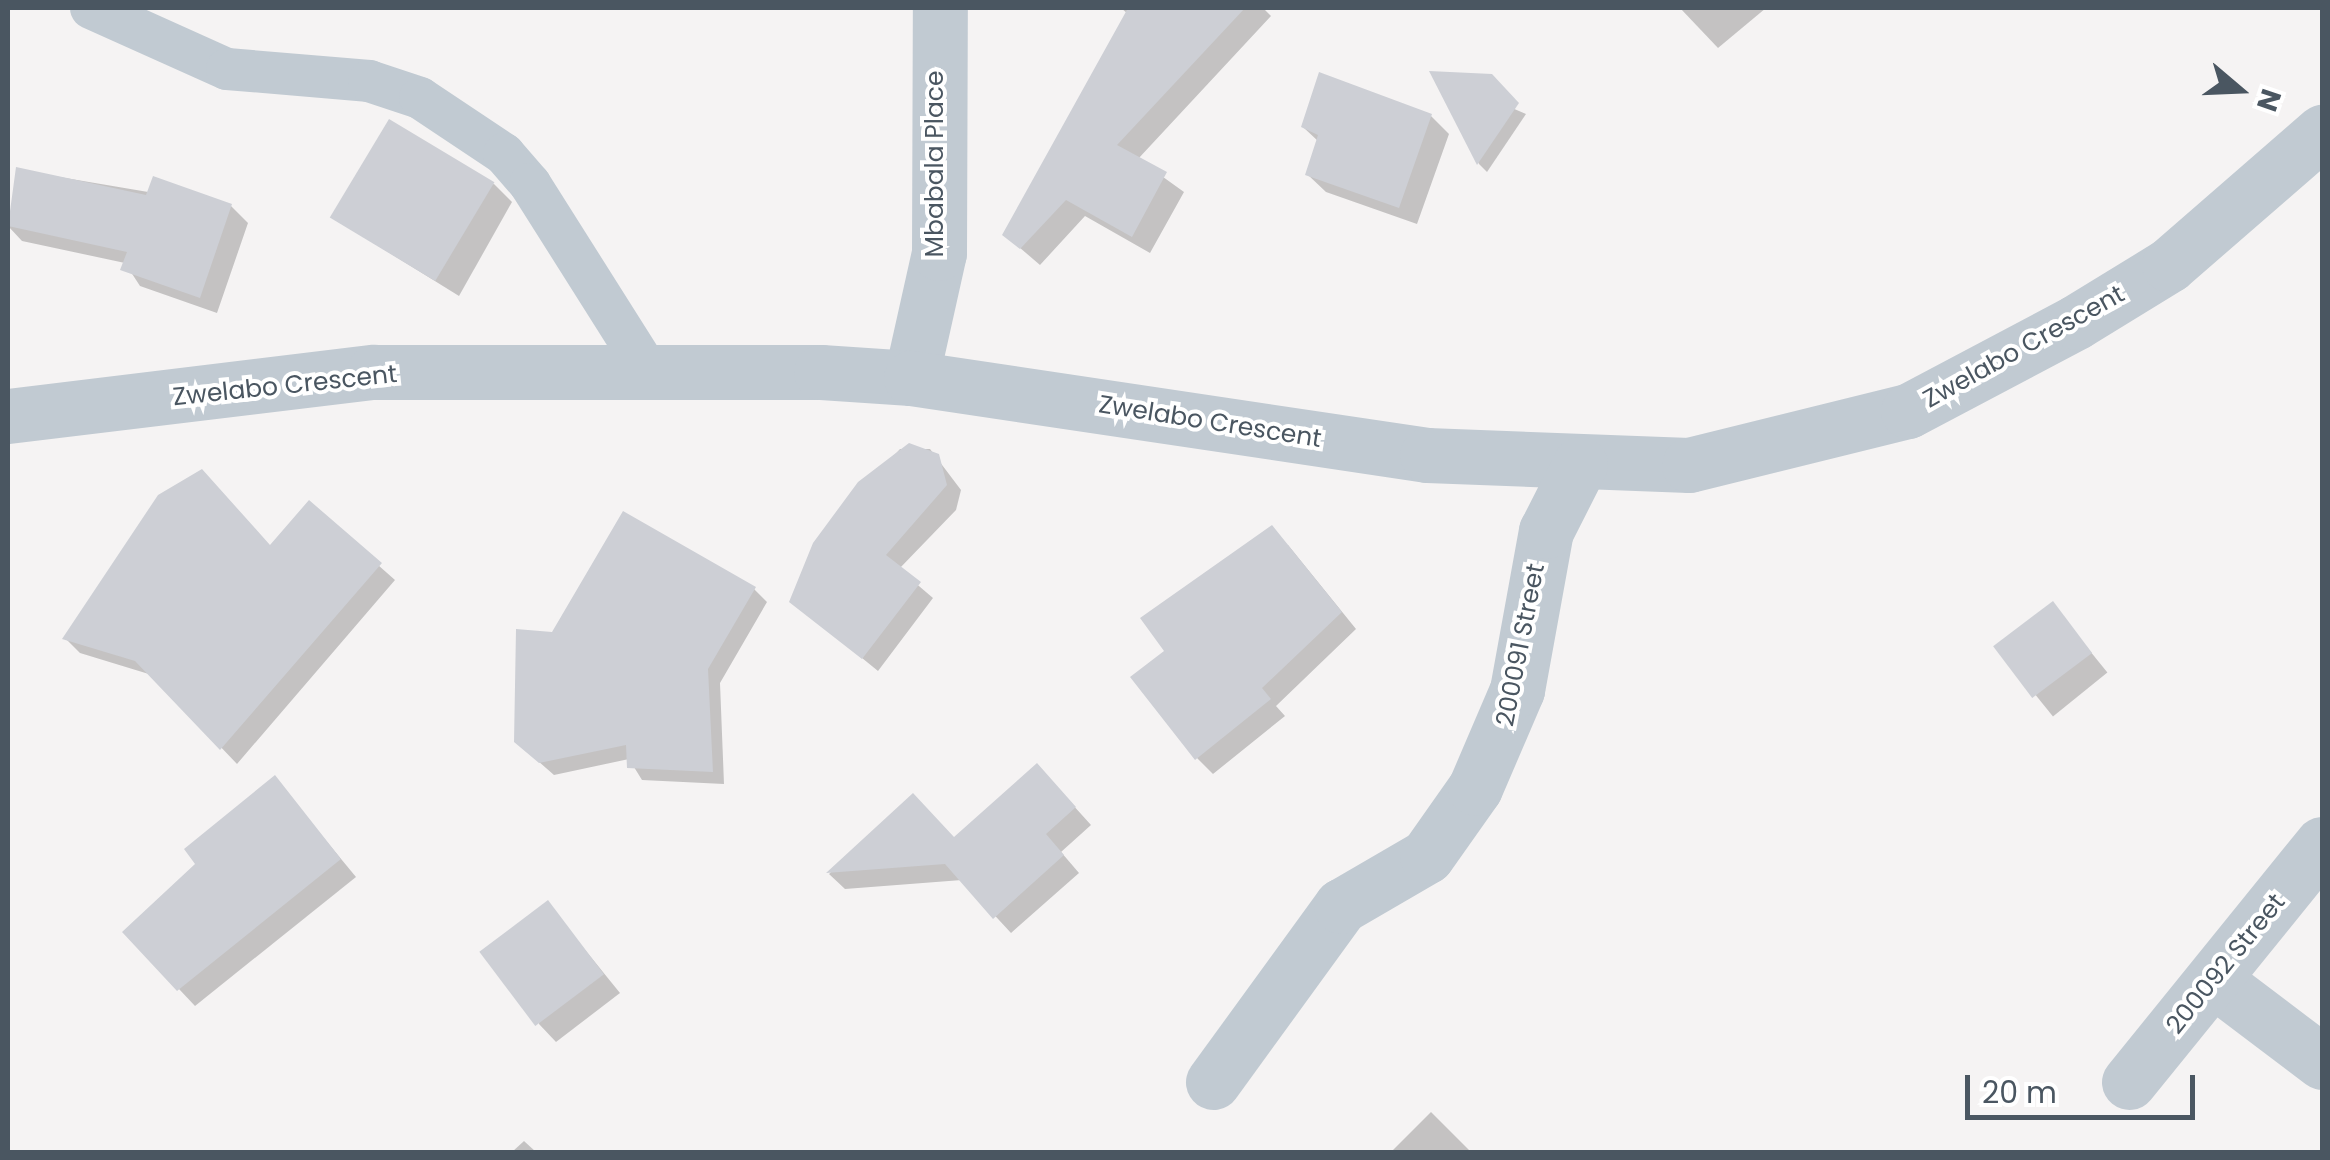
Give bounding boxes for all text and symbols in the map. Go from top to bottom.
north arrow [2190,40,2290,140]
street label: Mbabala Place [920,70,950,258]
text: N [2247,84,2291,116]
street label: Zwelabo Crescent [1918,279,2130,415]
street label: Zwelabo Crescent [171,359,399,413]
street label: Zwelabo Crescent [1096,390,1324,454]
street label: 200091 Street [1491,561,1551,729]
street label: 200092 Street [2160,888,2292,1040]
scale bar [1970,1055,2200,1117]
text: 20 m [1982,1071,2057,1114]

